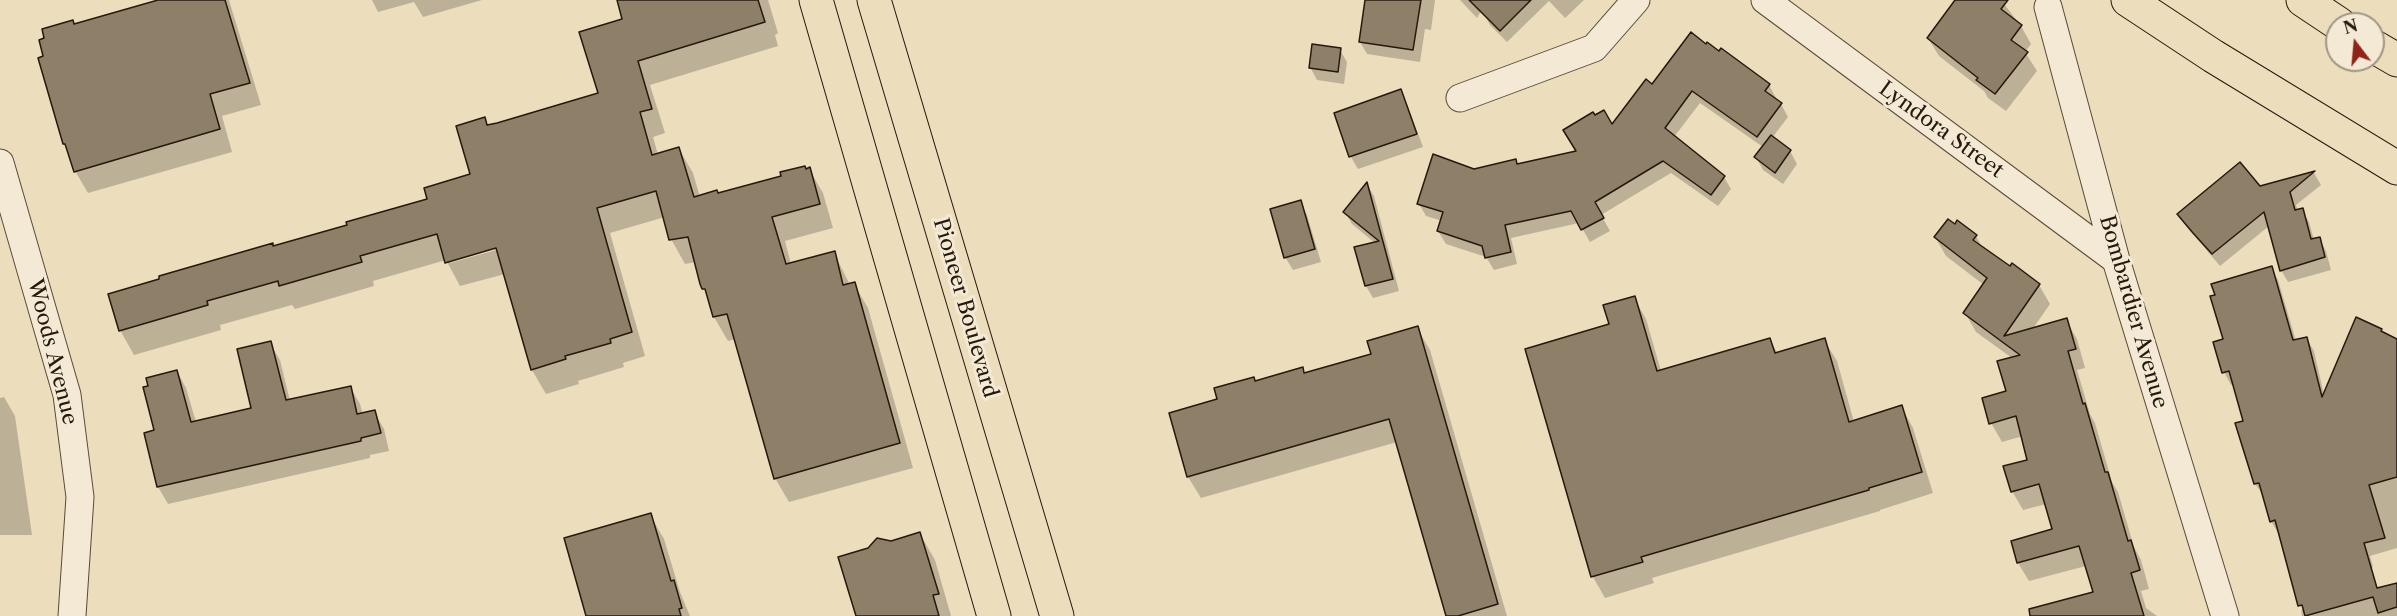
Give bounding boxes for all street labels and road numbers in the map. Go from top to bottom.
street label: Lyndora Street [1874,76,2008,184]
street label: Bombardier Avenue [2093,213,2173,411]
street label: Pioneer Boulevard [927,215,1003,401]
street label: Woods Avenue [22,277,82,427]

